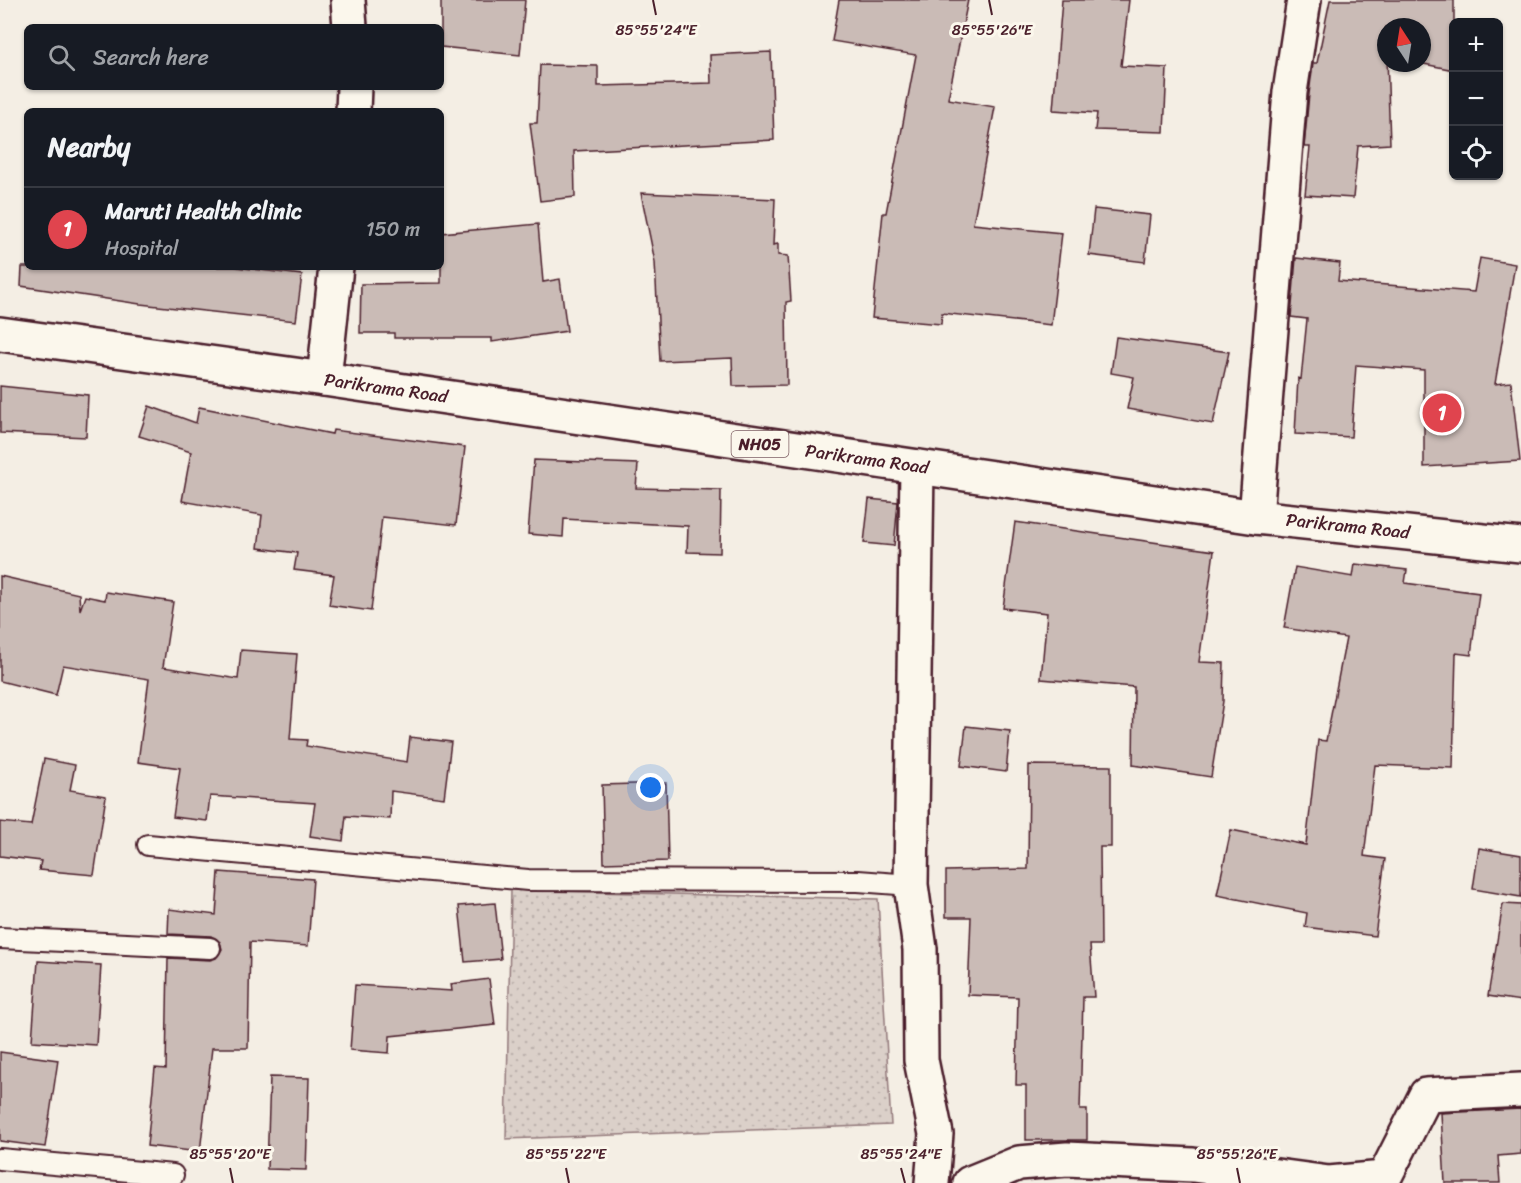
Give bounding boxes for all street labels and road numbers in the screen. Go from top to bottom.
street label: Parikrama Road [322,363,451,413]
road number: NH05 [732,431,789,457]
street label: Parikrama Road [803,434,932,484]
street label: Parikrama Road [1284,504,1413,549]

